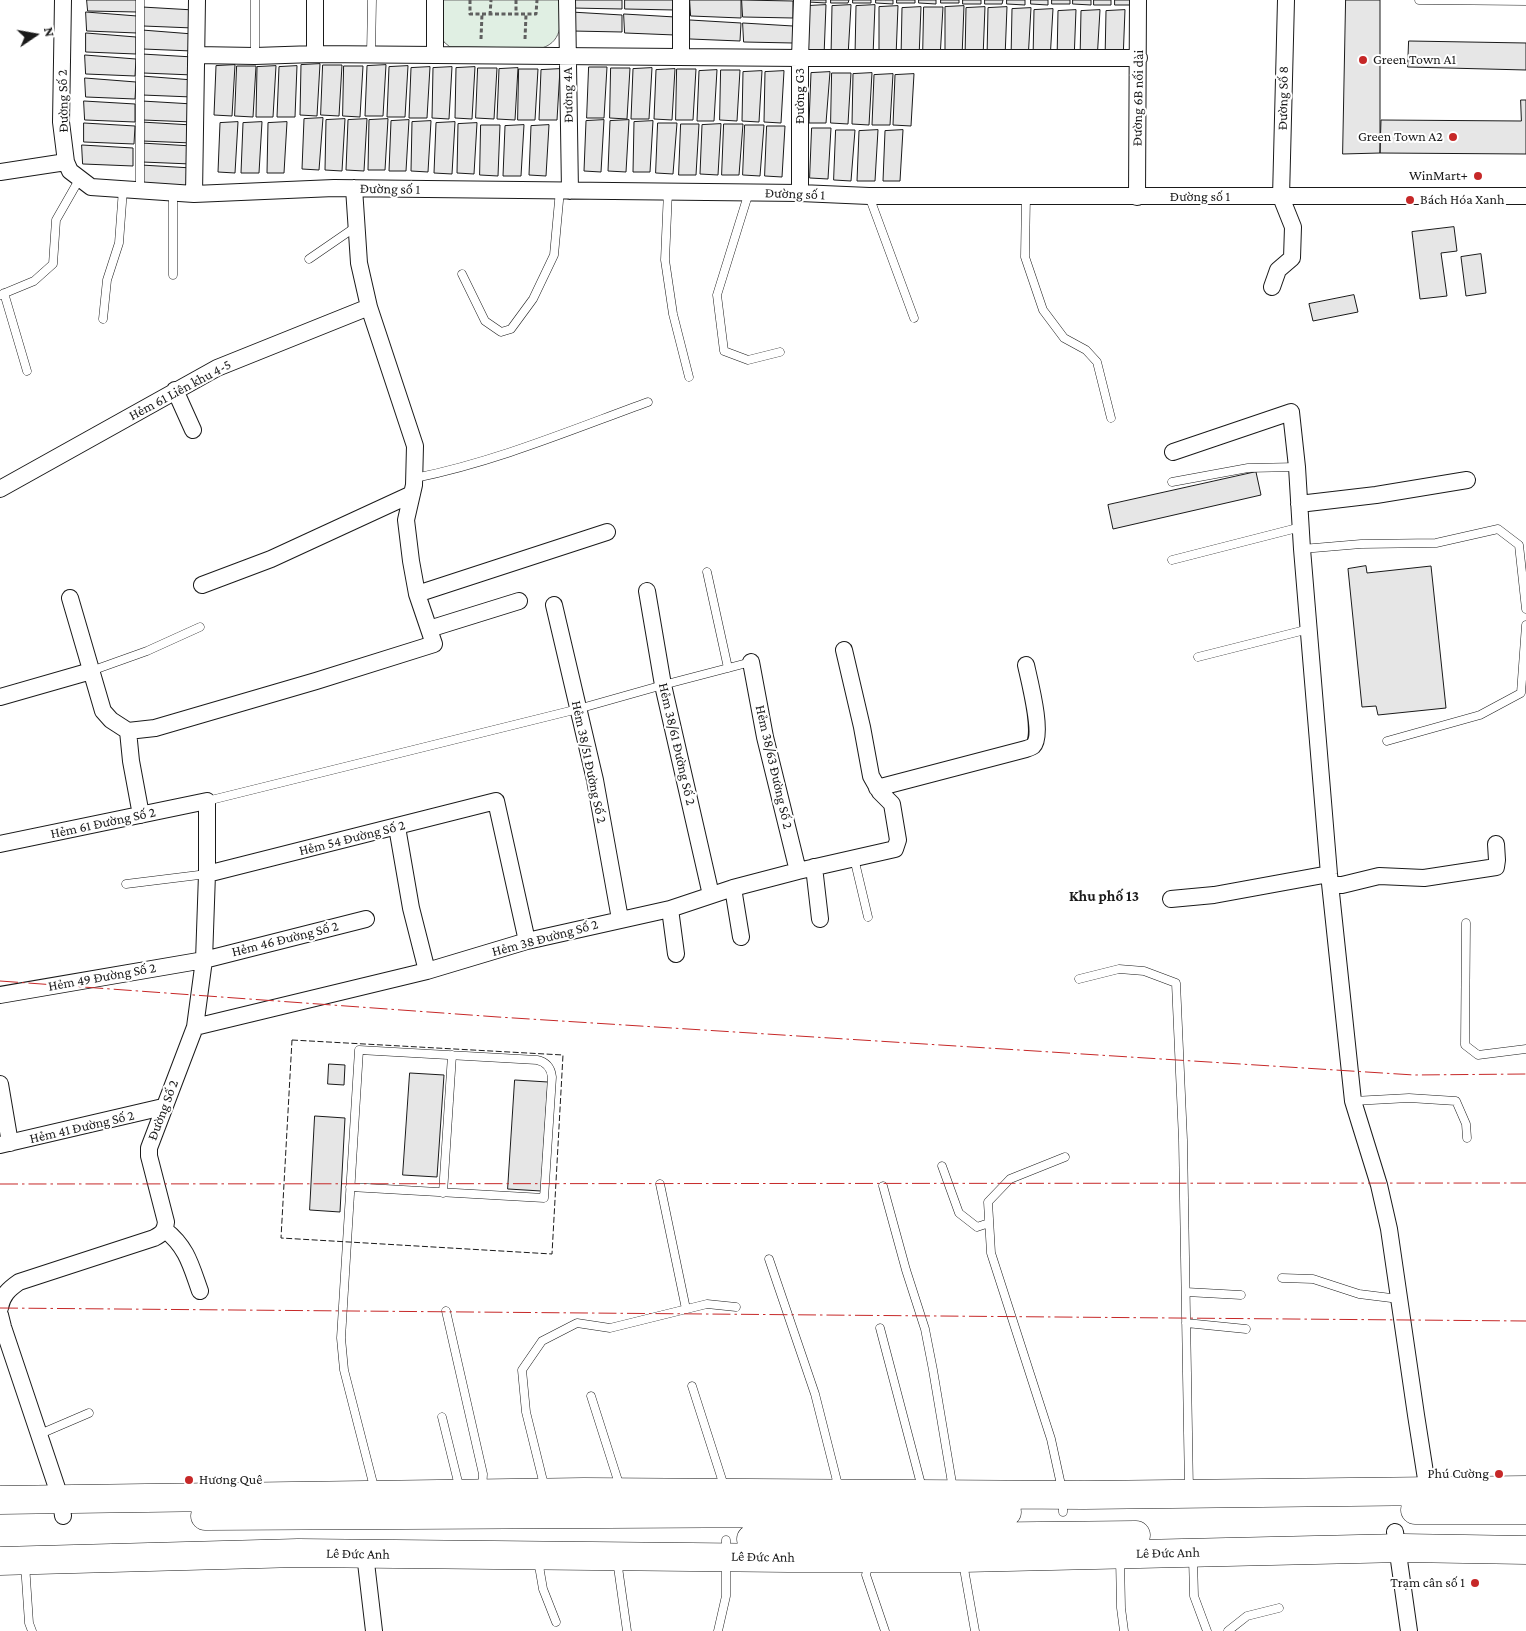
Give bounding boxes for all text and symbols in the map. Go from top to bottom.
north arrow [10,10,60,60]
text: N [41,26,58,38]
street label: Đường 6B nối dài [1129,50,1147,146]
place label: Green Town A1 [1373,52,1456,68]
marker: Green Town A1 [1357,54,1369,66]
street label: Đường Số 8 [1274,66,1292,130]
street label: Đường 4A [559,67,577,123]
street label: Đường G3 [792,68,808,124]
street label: Đường Số 2 [54,69,72,133]
place label: Green Town A2 [1358,129,1443,145]
marker: Green Town A2 [1447,131,1459,143]
place label: WinMart+ [1409,168,1468,184]
marker: WinMart+ [1472,170,1484,182]
street label: Đường số 1 [360,180,420,198]
street label: Đường số 1 [765,185,825,203]
street label: Đường số 1 [1170,189,1230,205]
place label: Bách Hóa Xanh [1420,192,1505,208]
marker: Bách Hóa Xanh [1404,194,1416,206]
street label: Hẻm 61 Liên khu 4-5 [126,356,234,424]
street label: Hẻm 38/61 Đường Số 2 [655,681,699,807]
street label: Hẻm 38/51 Đường Số 2 [568,699,610,825]
street label: Hẻm 38/63 Đường Số 2 [752,703,796,831]
street label: Hẻm 61 Đường Số 2 [49,804,157,842]
street label: Hẻm 54 Đường Số 2 [297,817,407,859]
district label: Khu phố 13 [1069,887,1139,905]
street label: Hẻm 38 Đường Số 2 [490,916,600,960]
street label: Hẻm 46 Đường Số 2 [230,918,340,960]
street label: Hẻm 49 Đường Số 2 [47,959,157,995]
street label: Đường Số 2 [144,1077,182,1143]
street label: Hẻm 41 Đường Số 2 [28,1107,136,1147]
place label: Phú Cường [1428,1466,1489,1482]
marker: Phú Cường [1493,1468,1505,1480]
place label: Hương Quê [199,1472,262,1488]
marker: Hương Quê [183,1474,195,1486]
street label: Lê Đức Anh [1136,1544,1200,1562]
street label: Lê Đức Anh [326,1545,390,1563]
street label: Lê Đức Anh [731,1548,795,1566]
place label: Trạm cân số 1 [1390,1575,1465,1591]
marker: Trạm cân số 1 [1469,1577,1481,1589]

